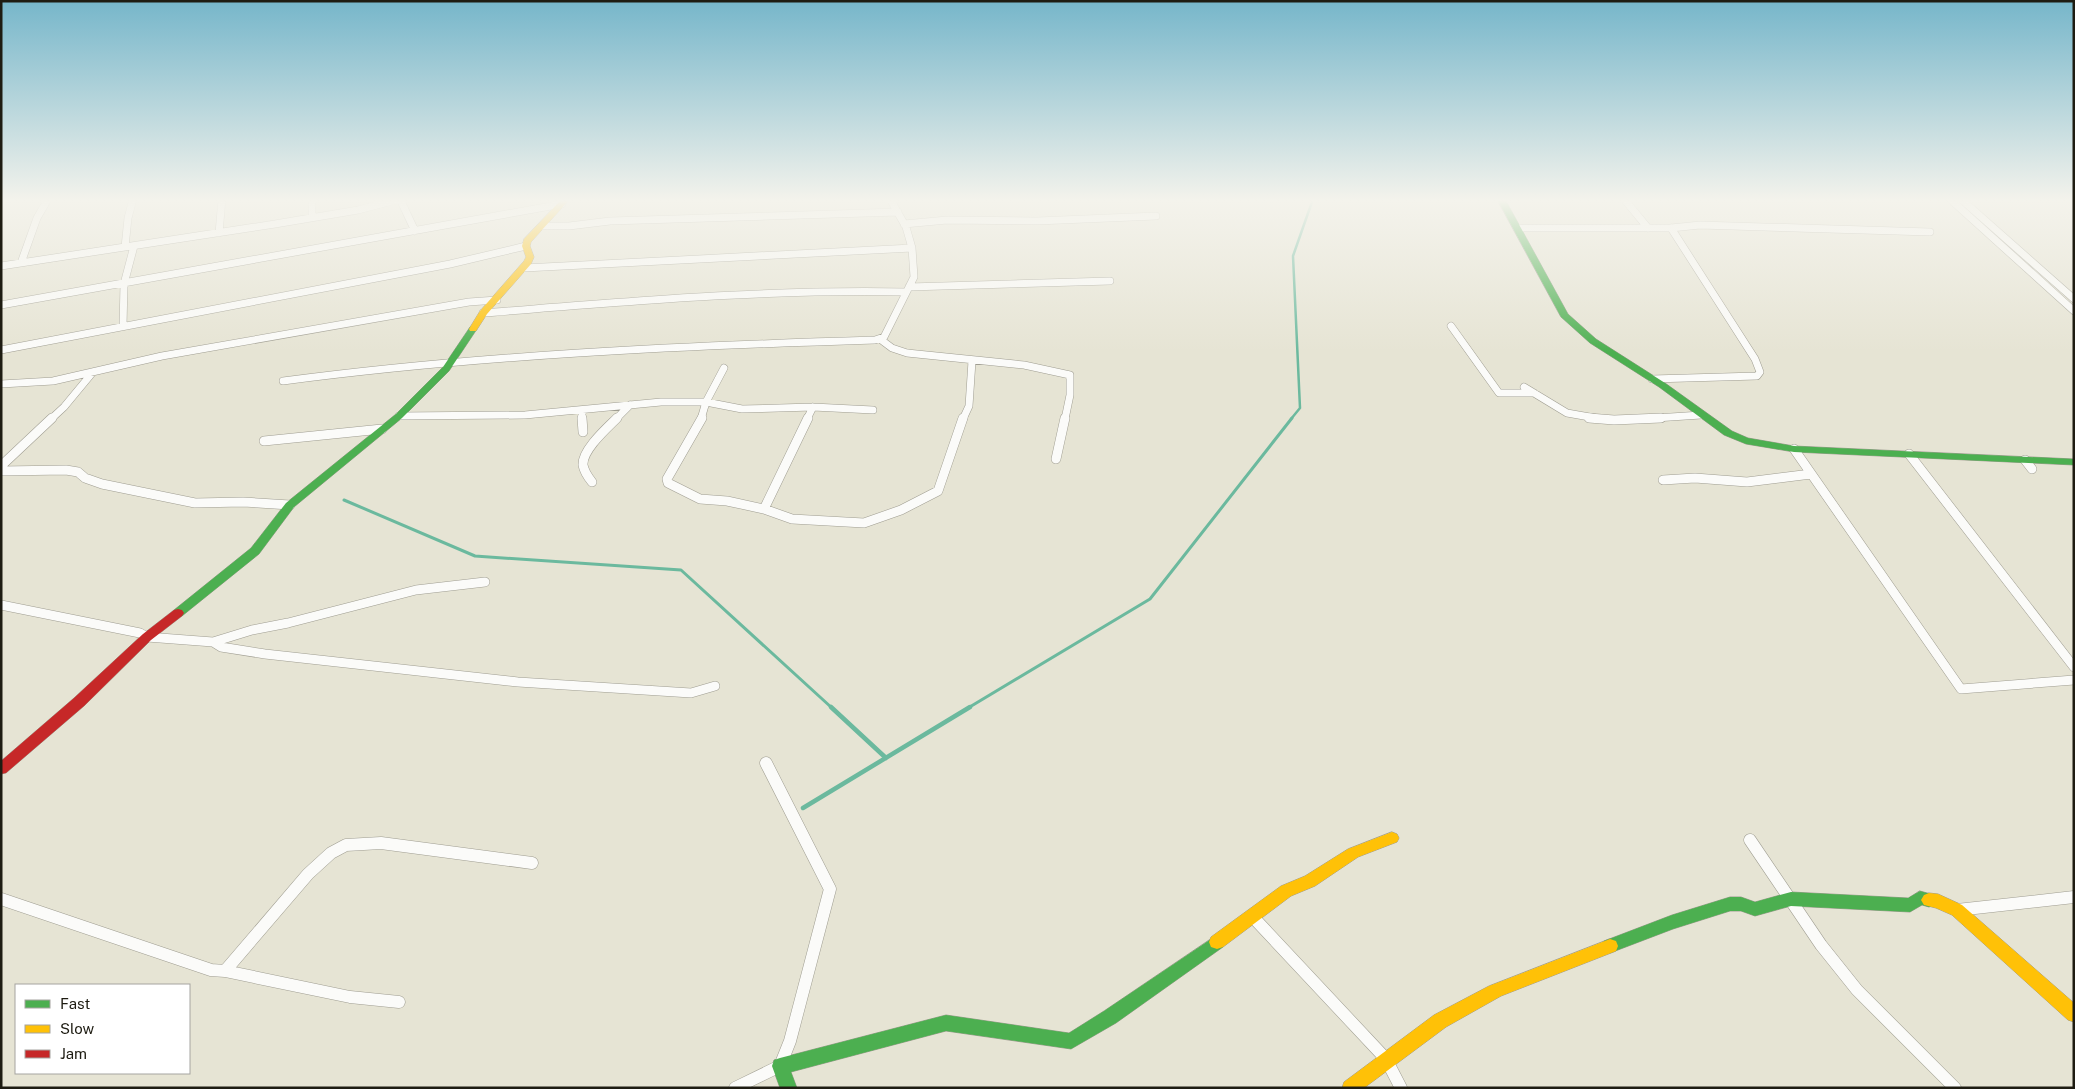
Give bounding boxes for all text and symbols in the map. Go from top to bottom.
legend [15,984,190,1074]
text: Fast [60,995,90,1012]
text: Slow [60,1020,95,1037]
text: Jam [60,1045,87,1062]

